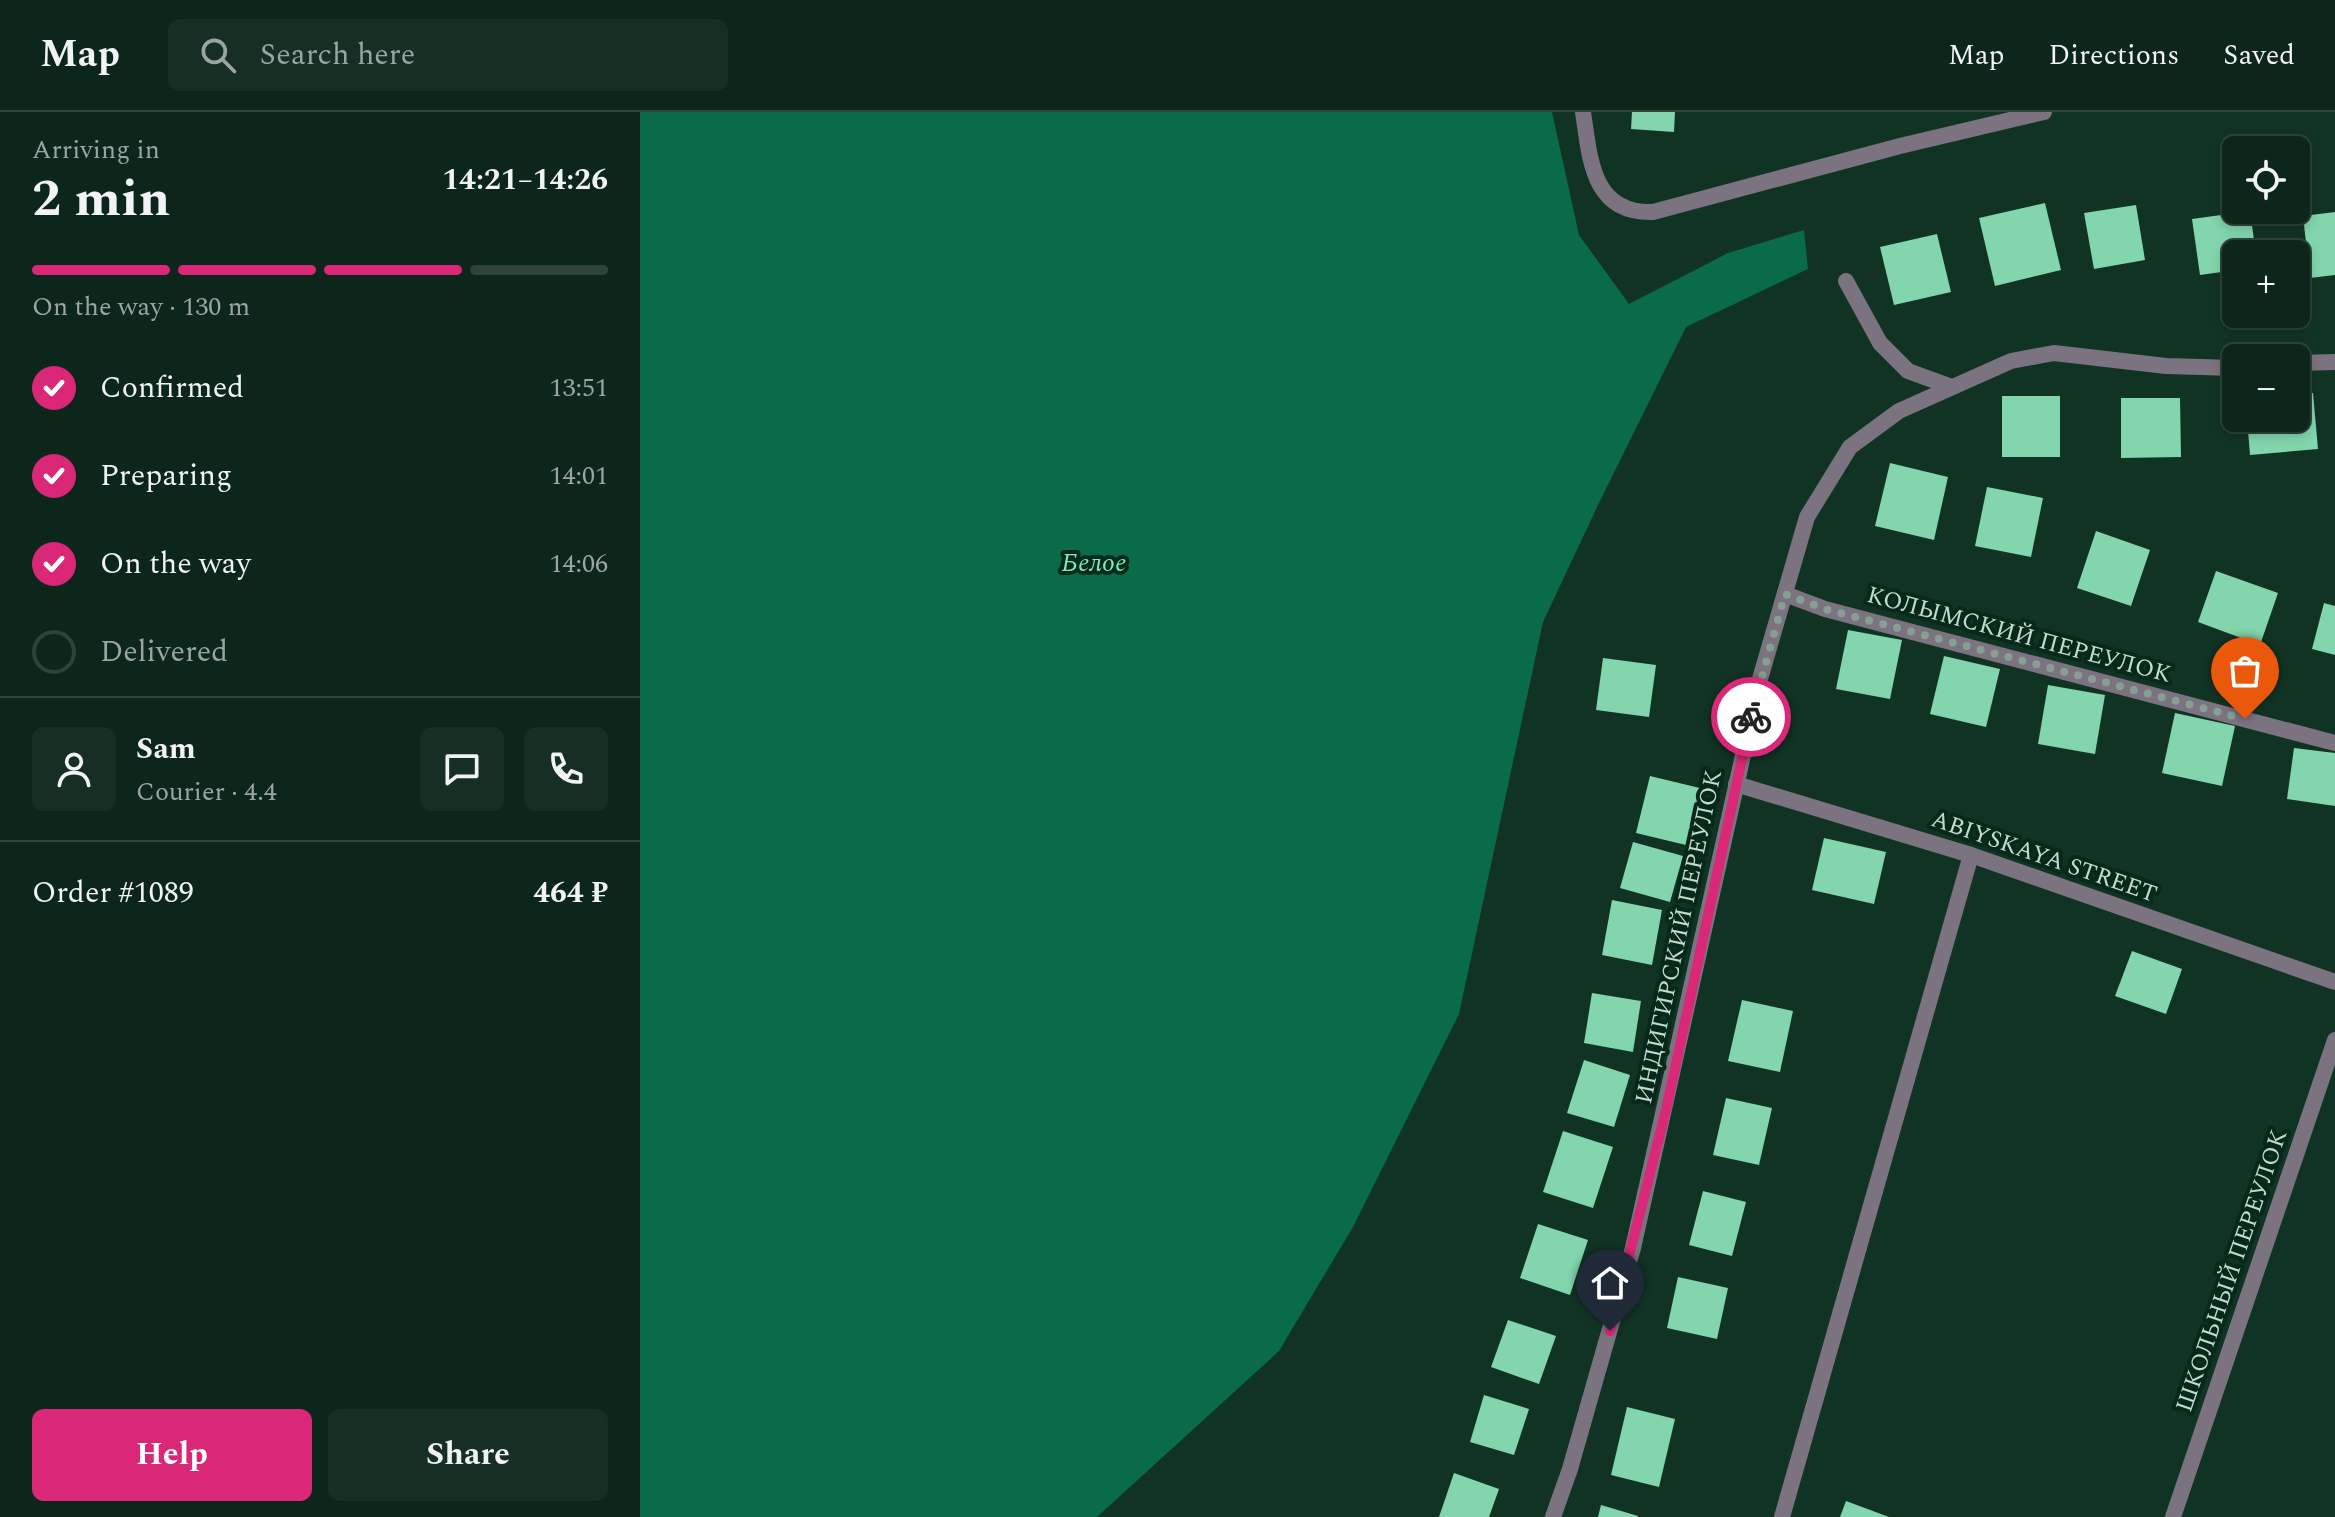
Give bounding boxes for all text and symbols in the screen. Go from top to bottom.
search box [168,19,728,91]
text: Map [40,26,120,84]
text: Search here [260,32,415,78]
icon: search [196,33,240,77]
text: Map [1948,34,2005,77]
text: Directions [2049,34,2179,77]
text: Saved [2223,34,2295,77]
text: Arriving in [32,130,160,170]
map controls [2222,136,2310,432]
button: locate [2222,136,2310,224]
text: 14:21–14:26 [442,157,608,203]
text: 2 min [32,160,170,239]
button: + [2222,240,2310,328]
text: On the way · 130 m [32,287,250,327]
button: − [2222,344,2310,432]
text: Confirmed [100,365,244,411]
icon: check [32,366,76,410]
text: 13:51 [549,368,608,408]
text: Preparing [100,453,232,499]
icon: check [32,454,76,498]
text: 14:01 [549,456,608,496]
text: On the way [100,541,251,587]
icon: check [32,542,76,586]
water label: Белое [1061,543,1127,583]
text: 14:06 [549,544,608,584]
street label: КОЛЫМСКИЙ ПЕРЕУЛОК [1863,577,2175,693]
text: Delivered [100,629,228,675]
pin [2211,637,2279,719]
icon: bag [2223,649,2267,693]
courier [1711,677,1791,757]
icon: bike [1729,695,1773,739]
text: Sam [136,726,196,772]
button: person [32,727,116,811]
button: chat [420,727,504,811]
button: phone [524,727,608,811]
street label: ИНДИГИРСКИЙ ПЕРЕУЛОК [1626,767,1732,1107]
text: Courier · 4.4 [136,772,277,812]
street label: ABIYSKAYA STREET [1926,801,2162,913]
text: Order #1089 [32,870,194,916]
text: 464 ₽ [533,870,608,916]
street label: ШКОЛЬНЫЙ ПЕРЕУЛОК [2167,1125,2297,1417]
pin [1576,1249,1644,1331]
icon: home [1588,1261,1632,1305]
button: Help [32,1409,312,1501]
button: Share [328,1409,608,1501]

